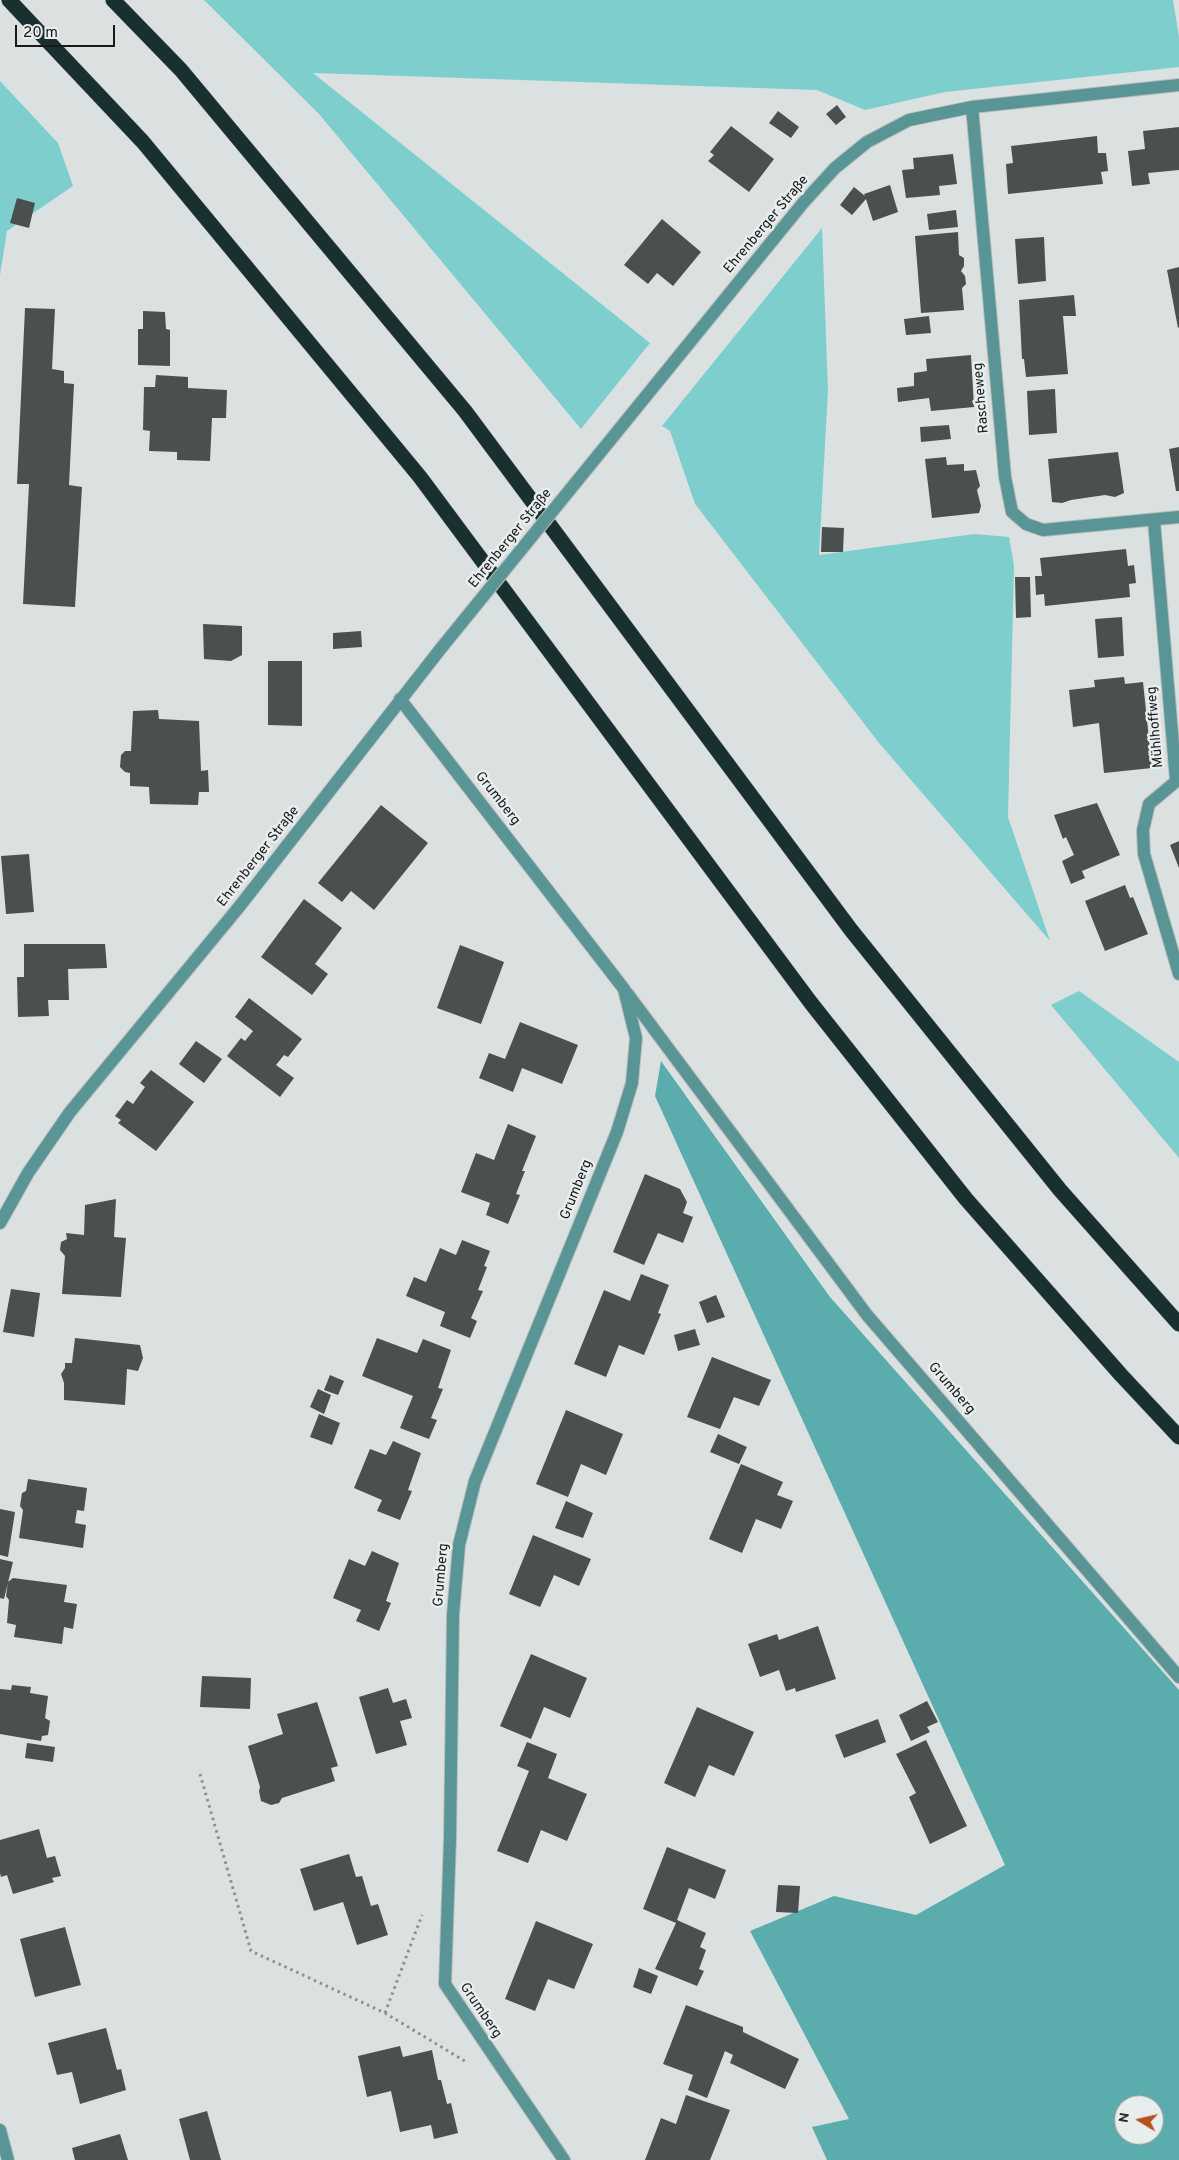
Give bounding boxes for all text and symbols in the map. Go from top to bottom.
scale bar [18,15,118,47]
text: 20 m [23,24,58,43]
street label: Ehrenberger Straße [721,173,813,277]
street label: Rascheweg [971,362,993,434]
street label: Ehrenberger Straße [466,486,556,592]
street label: Mühlhoffweg [1144,686,1168,768]
street label: Grumberg [471,769,523,829]
street label: Ehrenberger Straße [215,803,303,911]
street label: Grumberg [557,1157,597,1223]
street label: Grumberg [924,1360,978,1418]
street label: Grumberg [431,1543,453,1607]
street label: Grumberg [455,1980,505,2042]
north arrow [1114,2095,1164,2145]
text: N [1115,2111,1134,2124]

